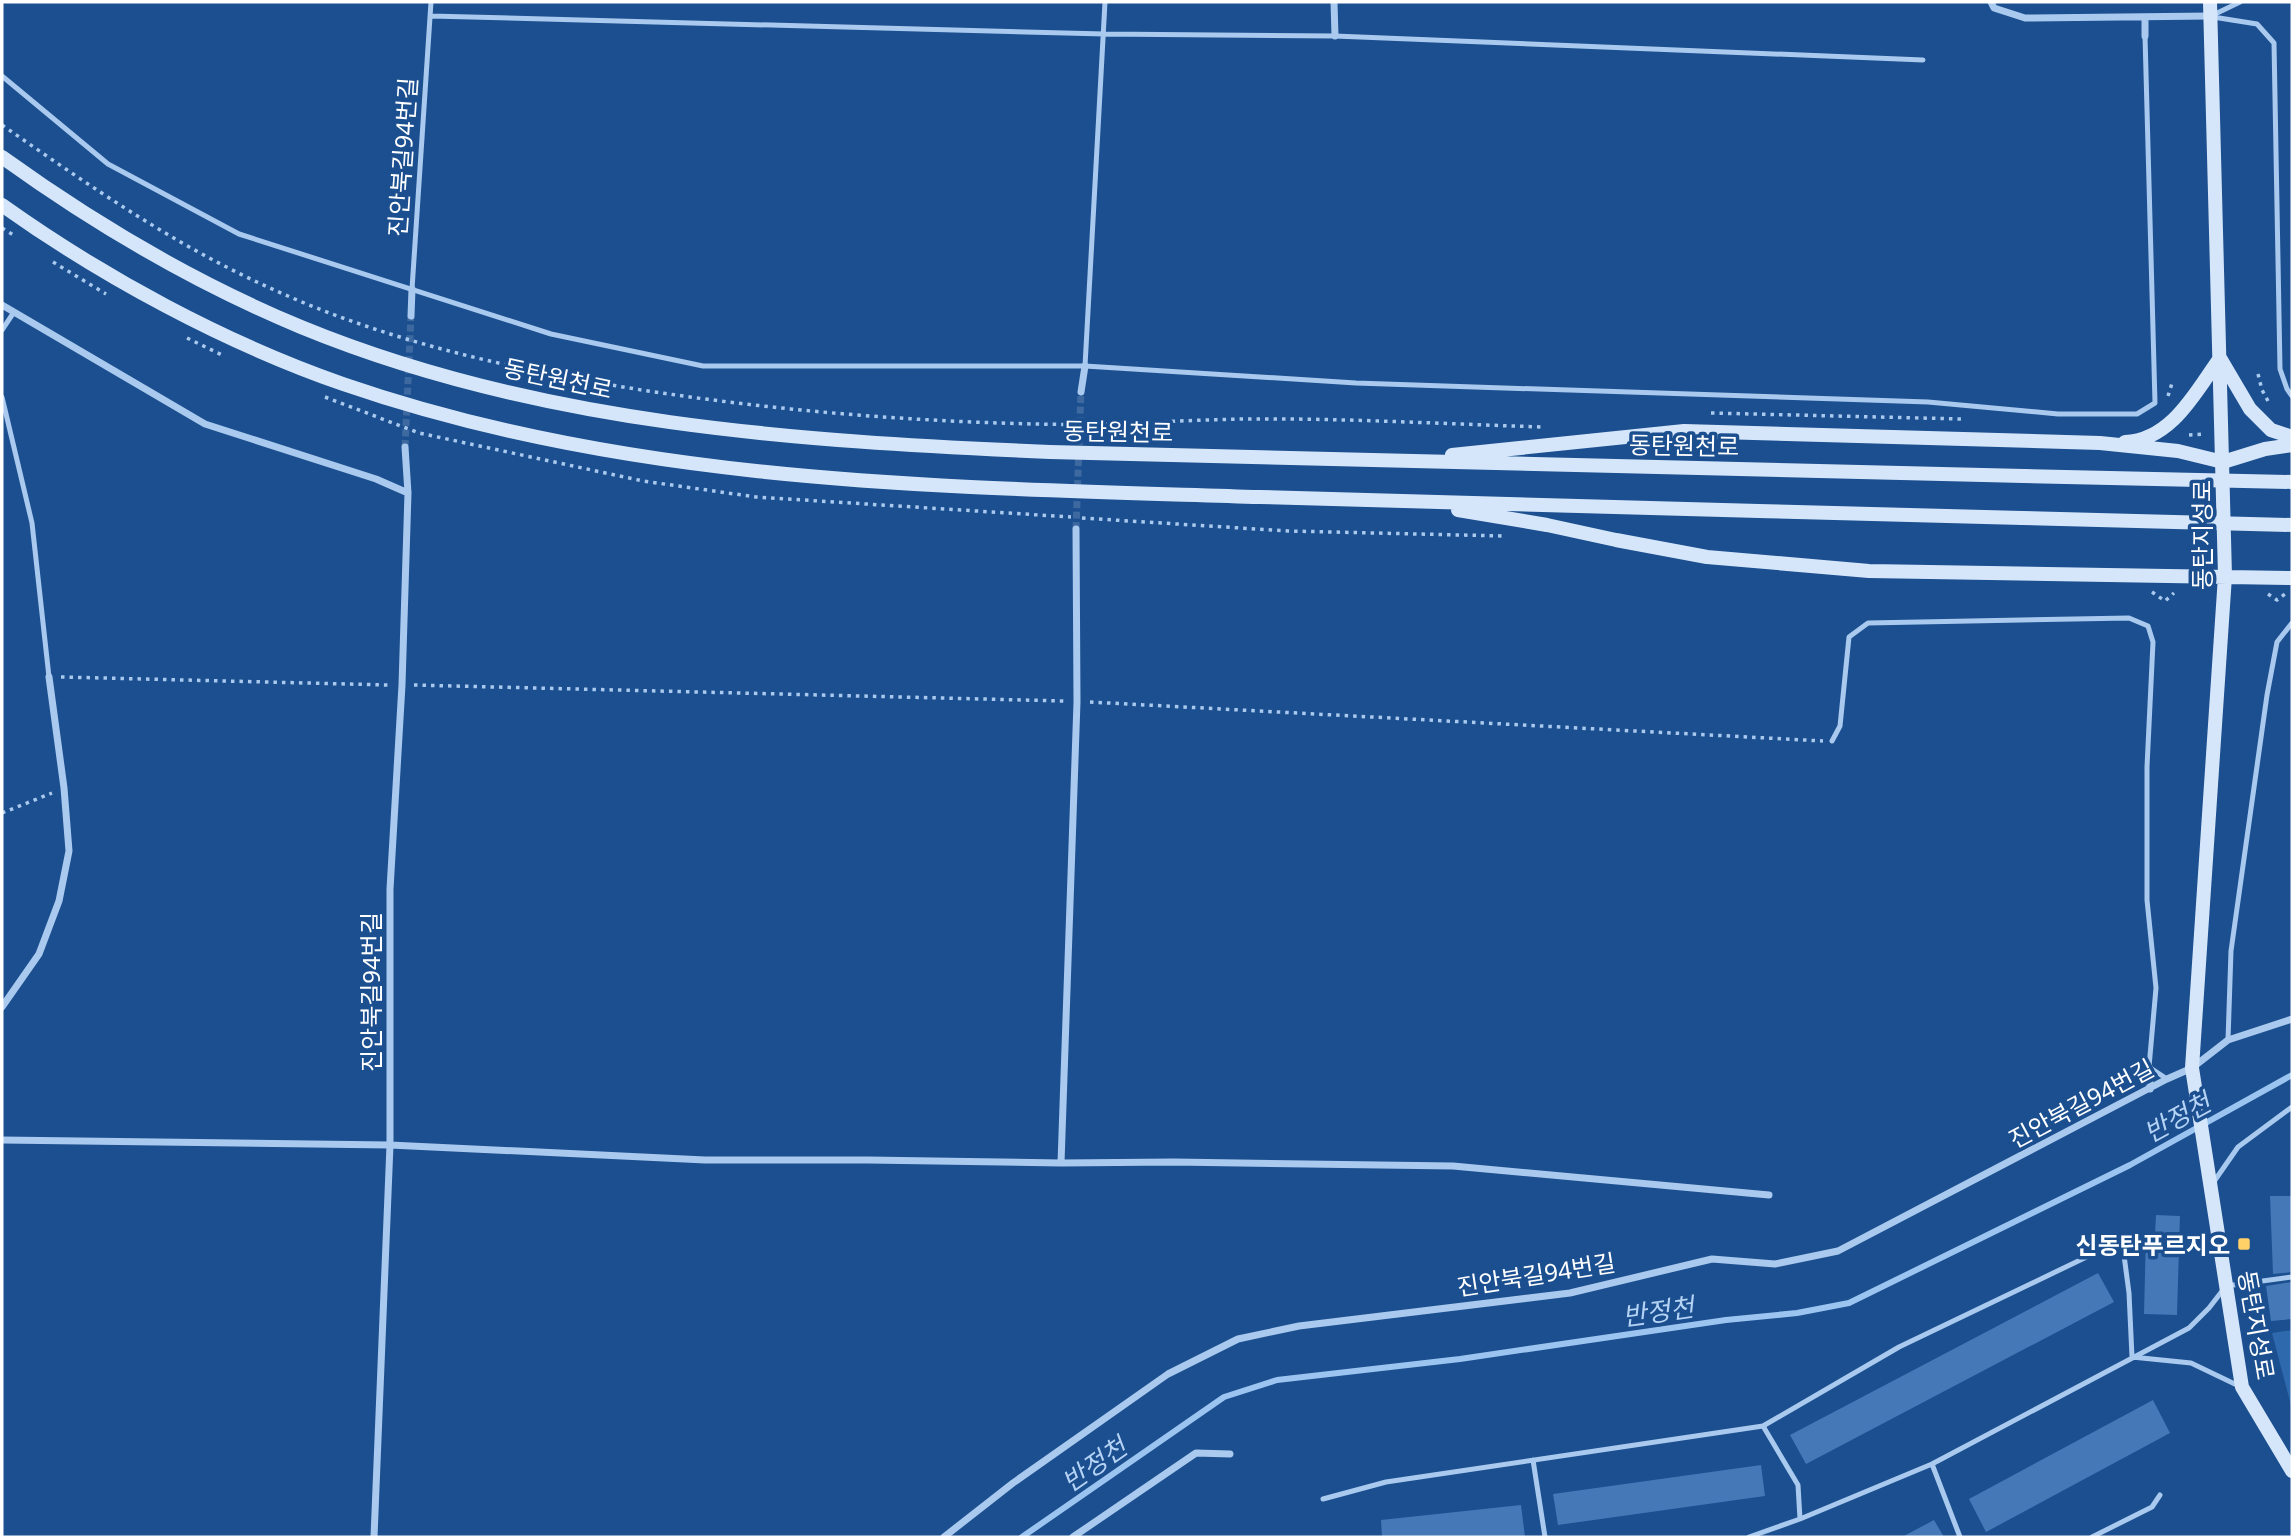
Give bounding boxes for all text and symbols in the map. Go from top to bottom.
street label: 진안북길94번길 [380,76,424,238]
street label: 동탄원천로 [501,350,615,406]
street label: 동탄원천로 [1063,414,1173,448]
street label: 동탄원천로 [1629,428,1739,462]
street label: 동탄지성로 [2185,480,2218,590]
street label: 진안북길94번길 [354,912,387,1072]
street label: 진안북길94번길 [2003,1051,2159,1155]
water label: 반정천 [2137,1082,2220,1150]
place label: 신동탄푸르지오 [2075,1228,2230,1261]
marker: 신동탄푸르지오 [2236,1236,2252,1252]
street label: 진안북길94번길 [1454,1245,1618,1303]
street label: 동탄지성로 [2231,1268,2283,1382]
water label: 반정천 [1620,1288,1699,1334]
water label: 반정천 [1054,1427,1136,1499]

